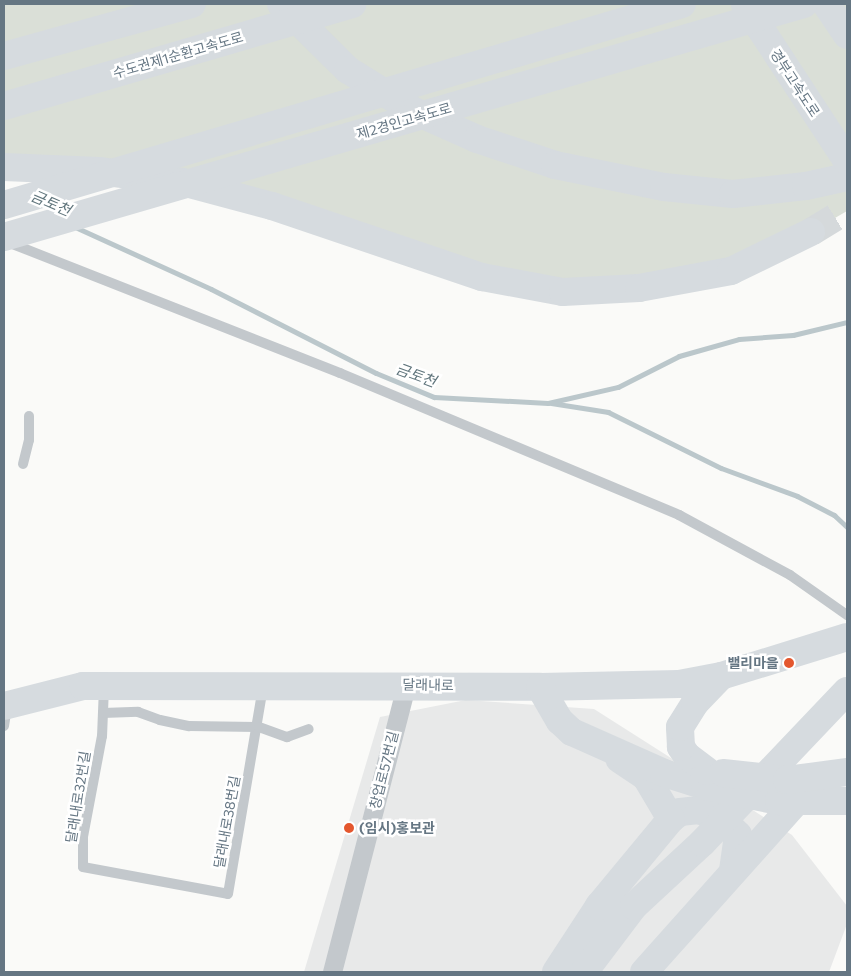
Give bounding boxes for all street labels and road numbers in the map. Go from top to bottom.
street label: 수도권제1순환고속도로 [111,28,245,82]
street label: 경부고속도로 [767,46,823,120]
street label: 제2경인고속도로 [355,99,453,143]
street label: 달래내로 [402,676,454,694]
street label: 창업로57번길 [366,729,402,811]
street label: 달래내로32번길 [62,750,94,844]
street label: 달래내로38번길 [211,774,243,870]

